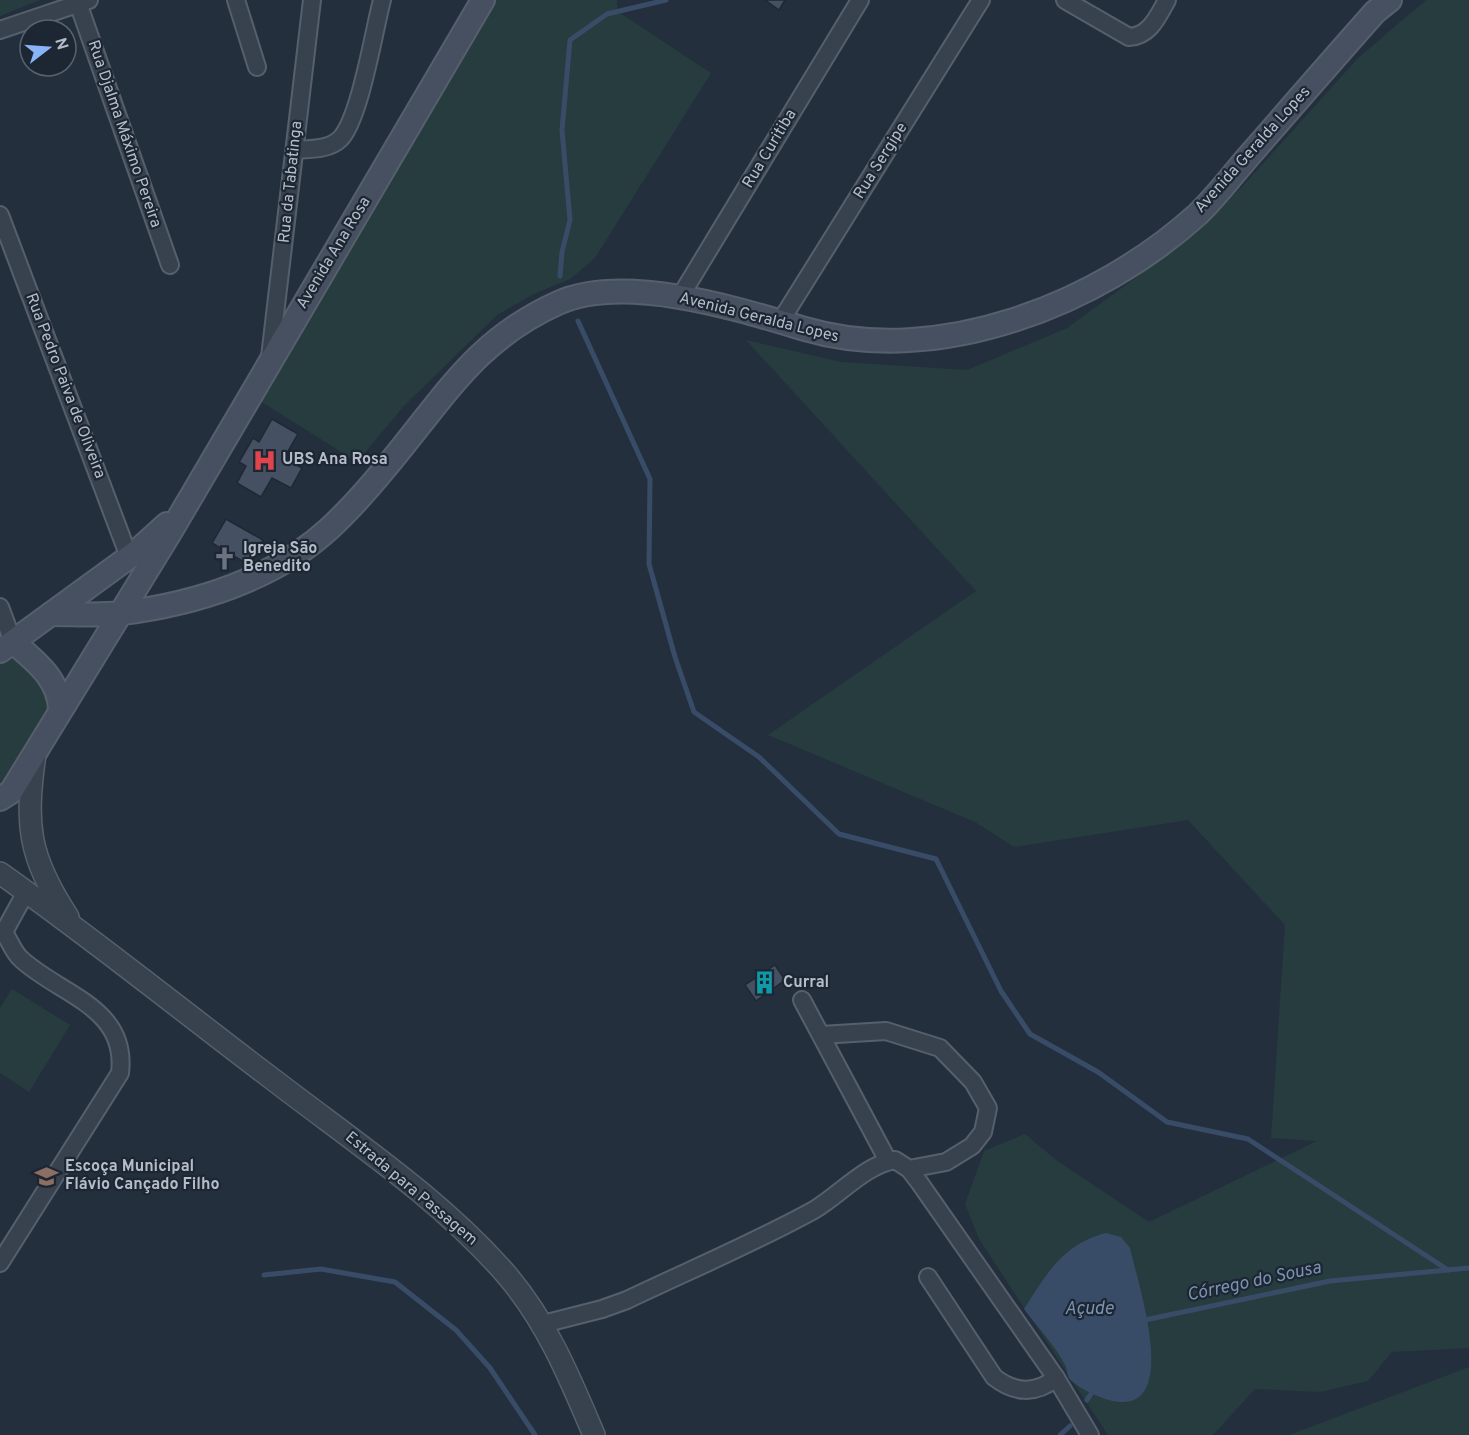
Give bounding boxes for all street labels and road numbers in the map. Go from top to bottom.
street label: Rua Djalma Máximo Pereira [82,38,166,230]
street label: Avenida Geralda Lopes [1191,82,1315,218]
street label: Rua Curitiba [739,106,801,192]
street label: Rua Sergipe [850,119,912,203]
street label: Rua da Tabatinga [275,120,307,244]
street label: Avenida Ana Rosa [293,193,375,313]
street label: Avenida Geralda Lopes [677,288,841,348]
street label: Rua Pedro Paiva de Oliveira [20,290,110,482]
street label: Estrada para Passagem [341,1128,481,1250]

